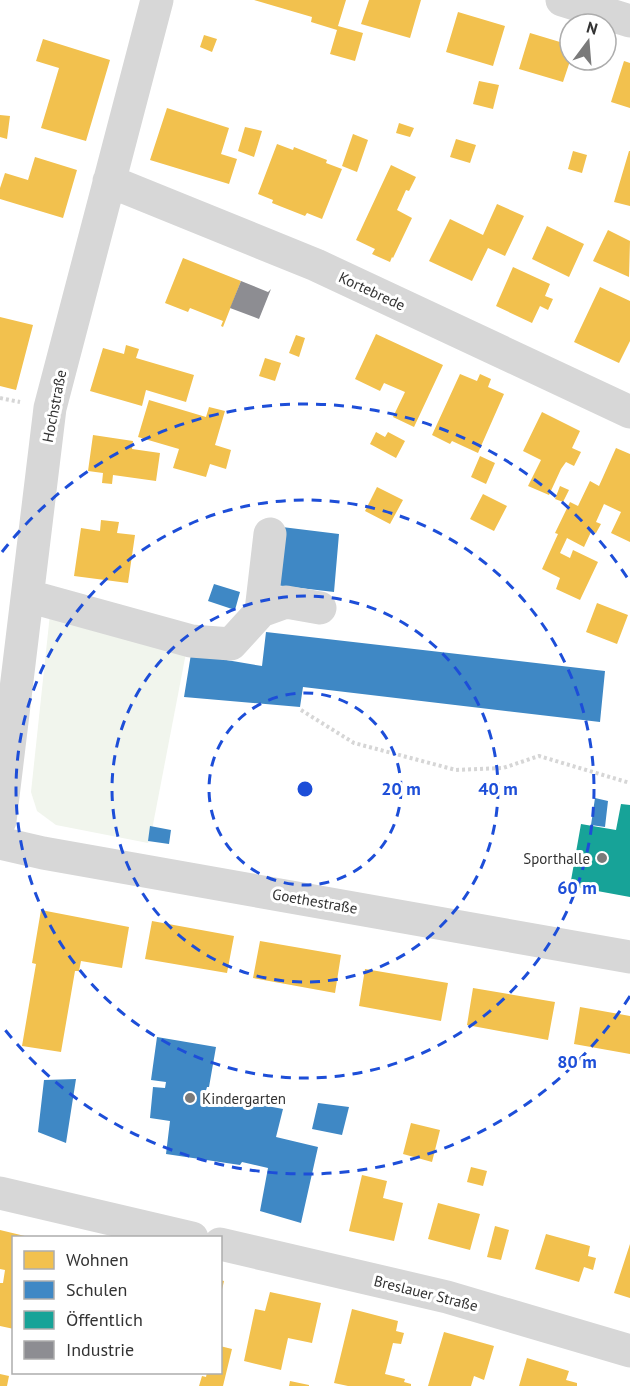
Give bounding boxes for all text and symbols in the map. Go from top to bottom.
north arrow [558,12,618,72]
text: N [584,17,600,39]
street label: Kortebrede [336,267,408,315]
street label: Hochstraße [38,368,70,444]
text: 20 m [381,777,421,800]
text: 40 m [478,777,518,800]
centre of rings [295,779,315,799]
place label: Sporthalle [523,849,590,868]
marker: Sporthalle [595,851,609,865]
text: 60 m [557,876,597,899]
street label: Goethestraße [271,884,359,918]
text: 80 m [557,1050,597,1073]
place label: Kindergarten [202,1089,286,1108]
marker: Kindergarten [183,1091,197,1105]
legend [12,1236,222,1374]
text: Wohnen [66,1248,128,1271]
street label: Breslauer Straße [372,1271,480,1315]
text: Schulen [66,1278,127,1301]
text: Öffentlich [66,1308,143,1331]
text: Industrie [66,1338,134,1361]

